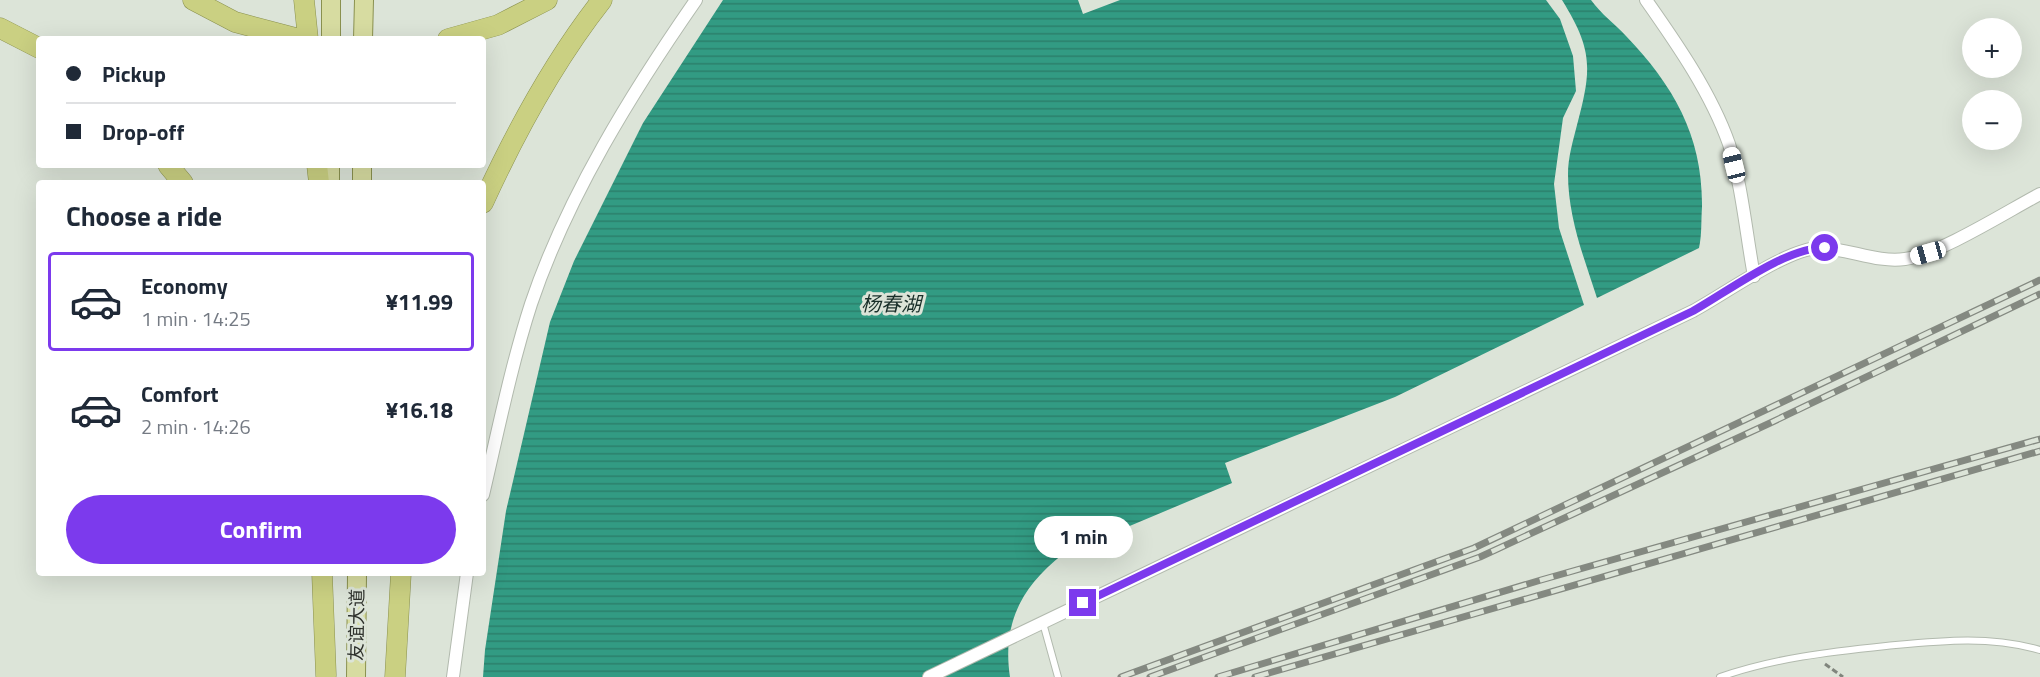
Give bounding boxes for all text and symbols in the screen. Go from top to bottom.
map controls [1962,18,2022,150]
button: + [1962,18,2022,78]
text: Pickup [102,57,166,91]
button: − [1962,90,2022,150]
text: Drop-off [102,115,184,149]
car [1721,145,1747,185]
text: Choose a ride [66,195,222,236]
route start [1811,234,1838,261]
car [1908,239,1948,267]
text: Economy [141,269,228,303]
icon: car [69,275,123,329]
text: ¥11.99 [386,285,453,319]
water label: 杨春湖 [861,288,924,319]
text: 1 min · 14:25 [141,303,251,334]
text: Comfort [141,377,219,411]
icon: car [69,383,123,437]
text: ¥16.18 [386,393,453,427]
text: 2 min · 14:26 [141,411,251,442]
button: Confirm [66,495,456,564]
callout: 1 min [1034,516,1132,558]
text: 1 min [1059,521,1108,552]
street label: 友谊大道 [342,589,371,661]
route end [1069,589,1096,616]

